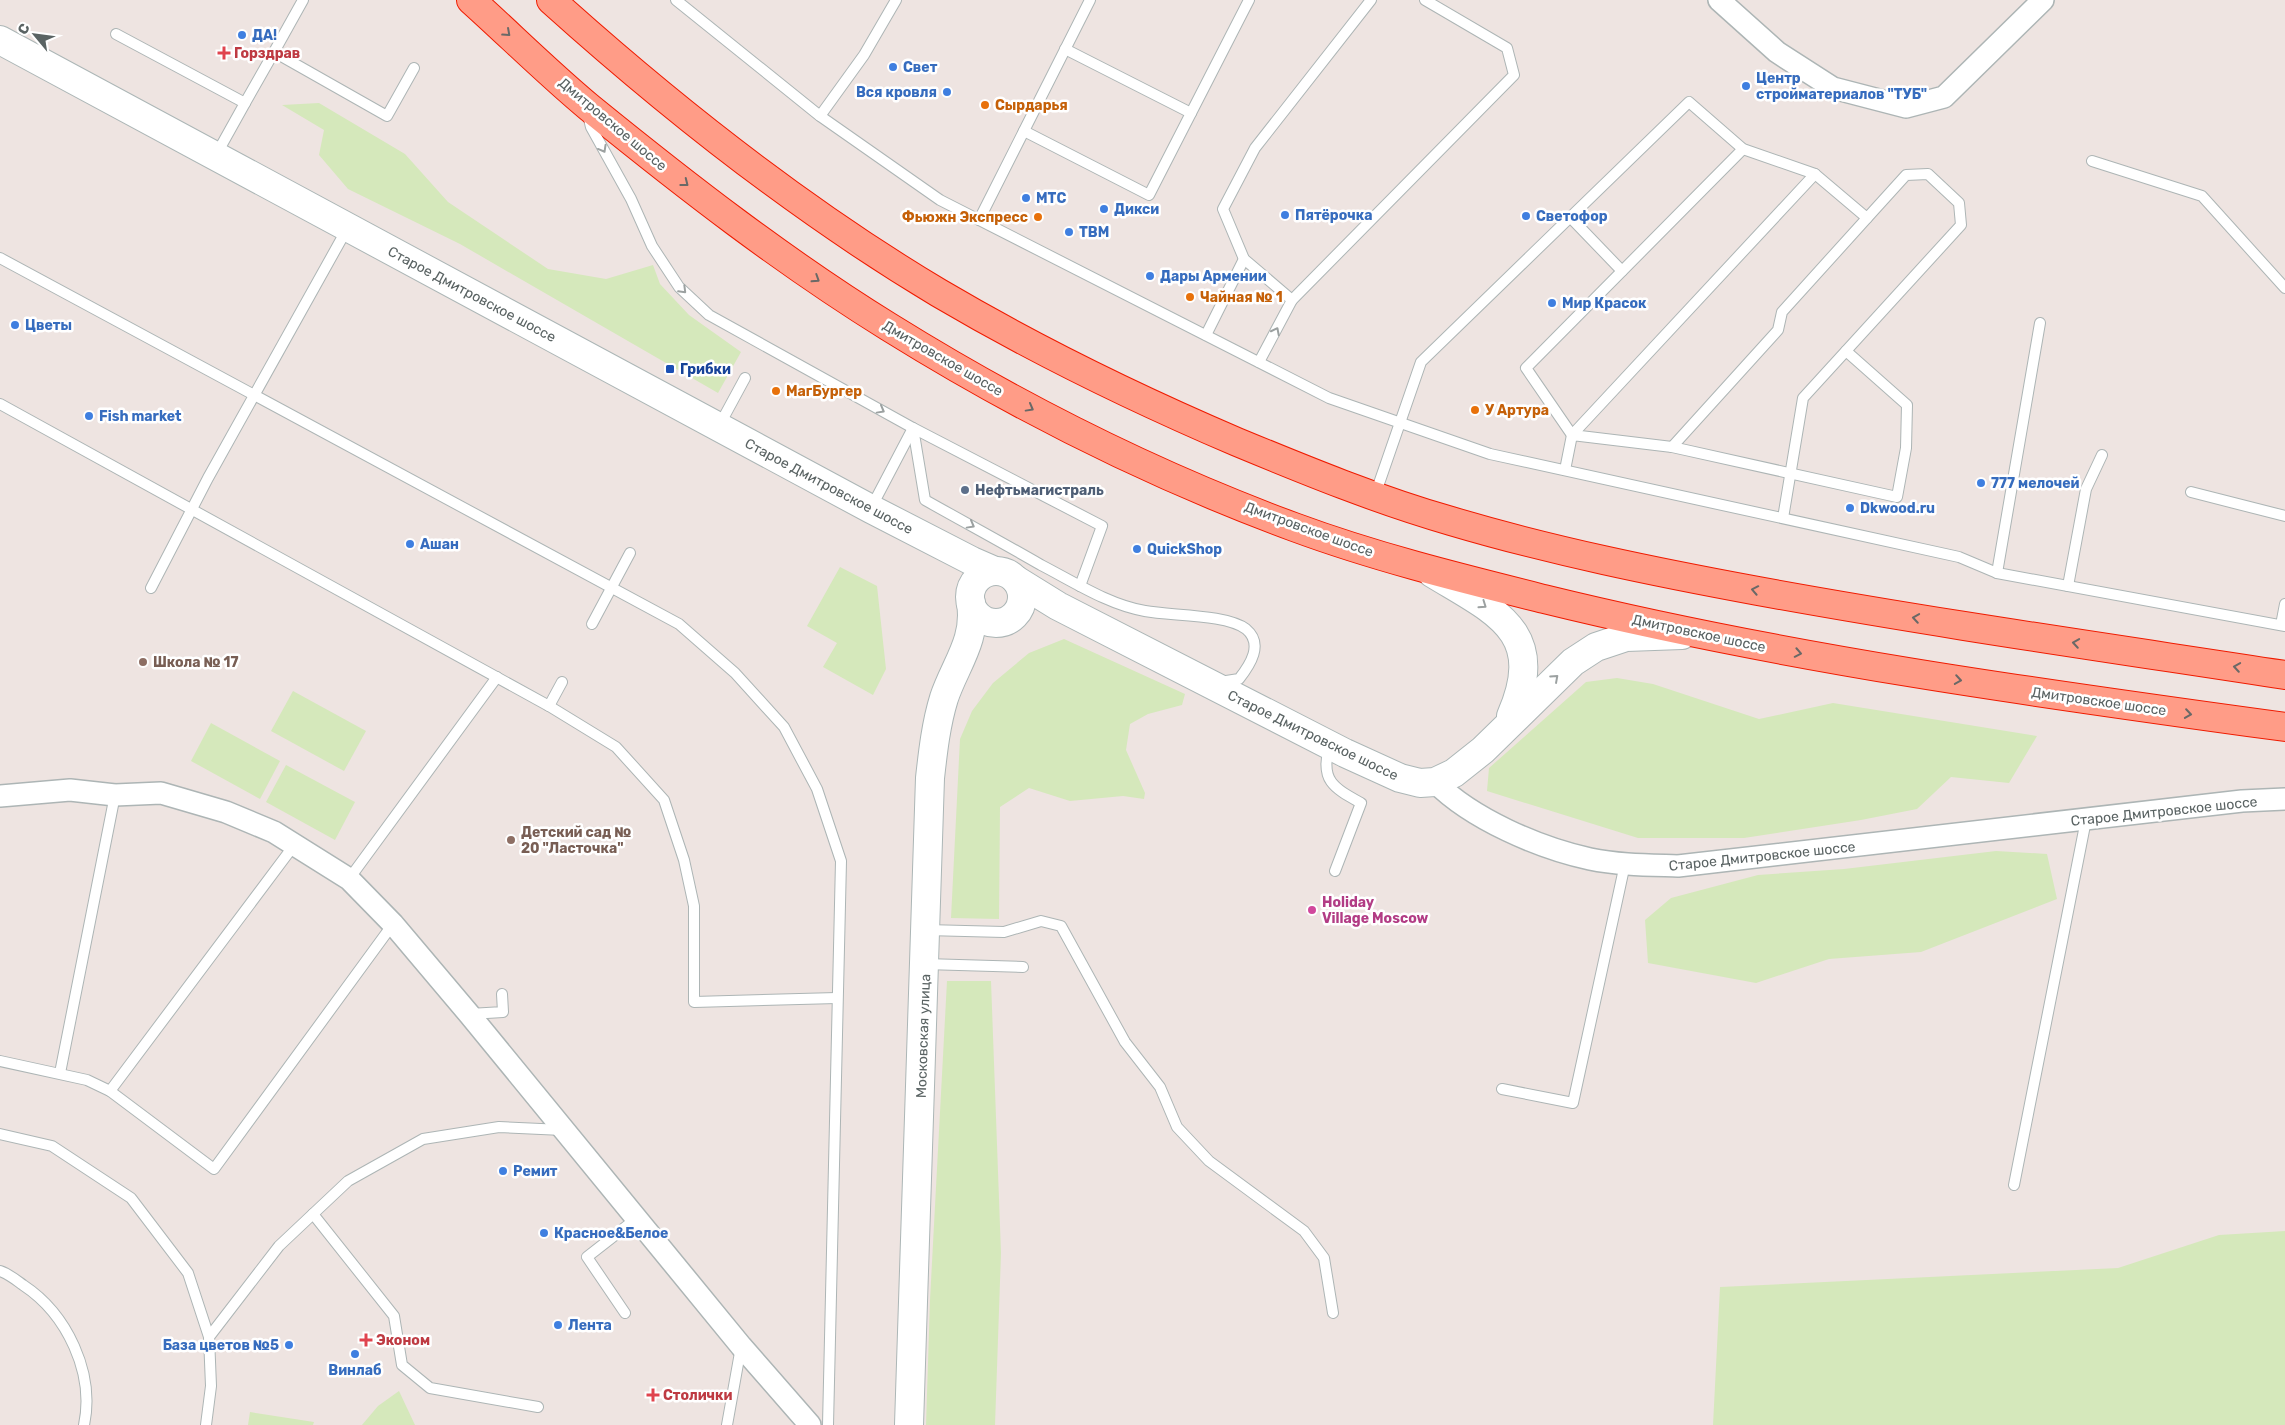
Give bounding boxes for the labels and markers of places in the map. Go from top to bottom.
place label: ДА! [252,27,277,44]
marker: ДА! [236,29,248,41]
place label: Горздрав [234,45,300,62]
marker: Горздрав [218,47,230,59]
place label: Свет [903,59,938,76]
marker: Свет [887,61,899,73]
place label: Центр стройматериалов "ТУБ" [1756,70,1927,103]
marker: Центр стройматериалов "ТУБ" [1740,80,1752,92]
place label: Вся кровля [856,84,937,101]
marker: Вся кровля [941,86,953,98]
place label: Сырдарья [995,97,1068,114]
marker: Сырдарья [979,99,991,111]
place label: МТС [1036,190,1066,207]
marker: МТС [1020,192,1032,204]
place label: Дикси [1114,201,1159,218]
marker: Дикси [1098,203,1110,215]
place label: Пятёрочка [1295,207,1372,224]
place label: Светофор [1536,208,1608,225]
place label: Фьюжн Экспресс [902,209,1028,226]
marker: Пятёрочка [1279,209,1291,221]
marker: Светофор [1520,210,1532,222]
marker: Фьюжн Экспресс [1032,211,1044,223]
place label: ТВМ [1079,224,1109,241]
marker: ТВМ [1063,226,1075,238]
place label: Дары Армении [1160,268,1267,285]
marker: Дары Армении [1144,270,1156,282]
place label: Чайная № 1 [1200,289,1283,306]
marker: Чайная № 1 [1184,291,1196,303]
place label: Мир Красок [1562,295,1647,312]
marker: Мир Красок [1546,297,1558,309]
place label: Цветы [25,317,72,334]
marker: Цветы [9,319,21,331]
place label: Грибки [680,361,731,378]
marker: Грибки [664,363,676,375]
place label: МагБургер [786,383,862,400]
marker: МагБургер [770,385,782,397]
place label: У Артура [1485,402,1549,419]
marker: У Артура [1469,404,1481,416]
place label: Fish market [99,408,182,425]
marker: Fish market [83,410,95,422]
place label: 777 мелочей [1991,475,2080,492]
marker: 777 мелочей [1975,477,1987,489]
place label: Нефтьмагистраль [975,482,1104,499]
marker: Нефтьмагистраль [959,484,971,496]
place label: Dkwood.ru [1860,500,1935,517]
marker: Dkwood.ru [1844,502,1856,514]
place label: Ашан [420,536,459,553]
marker: Ашан [404,538,416,550]
place label: QuickShop [1147,541,1222,558]
marker: QuickShop [1131,543,1143,555]
place label: Школа № 17 [153,654,239,671]
marker: Школа № 17 [137,656,149,668]
place label: Детский сад № 20 "Ласточка" [521,824,631,857]
marker: Детский сад № 20 "Ласточка" [505,834,517,846]
place label: Holiday Village Moscow [1322,894,1428,927]
marker: Holiday Village Moscow [1306,904,1318,916]
place label: Ремит [513,1163,558,1180]
marker: Ремит [497,1165,509,1177]
place label: Красное&Белое [554,1225,668,1242]
marker: Красное&Белое [538,1227,550,1239]
place label: Лента [568,1317,612,1334]
marker: Лента [552,1319,564,1331]
place label: Эконом [376,1332,430,1349]
marker: Эконом [360,1334,372,1346]
place label: База цветов №5 [163,1337,279,1354]
marker: База цветов №5 [283,1339,295,1351]
marker: Винлаб [349,1348,361,1360]
place label: Винлаб [328,1362,382,1379]
place label: Столички [663,1387,733,1404]
marker: Столички [647,1389,659,1401]

